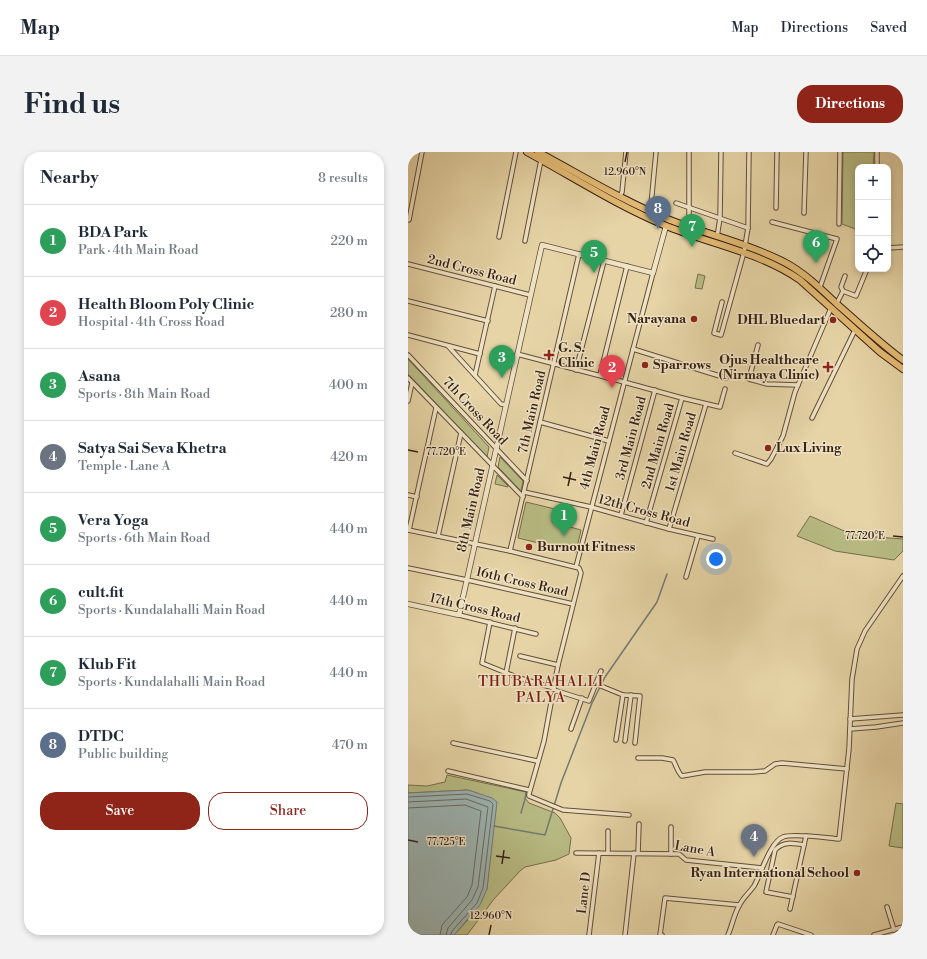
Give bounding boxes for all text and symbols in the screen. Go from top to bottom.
text: Map [20,16,60,40]
text: Map [731,19,759,37]
text: Directions [781,19,848,37]
text: Saved [870,19,907,37]
button: Directions [797,85,903,123]
text: Find us [24,87,120,122]
map controls [855,164,891,272]
button: + [855,164,891,200]
text: 12.960°N [604,166,647,178]
text: Nearby [40,167,99,189]
text: 8 results [318,170,368,186]
pin: 8 [645,196,671,229]
button: − [855,200,891,236]
pin: 7 [679,214,705,247]
text: BDA Park [78,223,148,242]
pin: 6 [803,230,829,263]
text: 1 [50,233,56,249]
text: 220 m [330,233,368,249]
button: locate [855,236,891,272]
pin: 5 [581,240,607,273]
text: Park · 4th Main Road [78,242,198,258]
street label: 2nd Cross Road [426,251,519,289]
text: Health Bloom Poly Clinic [78,295,254,314]
text: 2 [49,305,57,321]
text: 280 m [330,305,368,321]
place label: Narayana [627,311,687,327]
place label: DHL Bluedart [737,312,825,328]
text: Hospital · 4th Cross Road [78,314,225,330]
marker: Narayana [689,314,699,324]
marker: DHL Bluedart [828,315,838,325]
place label: G. S. Clinic [558,340,595,371]
pin: 3 [489,345,515,378]
marker: G. S. Clinic [543,349,555,361]
place label: Ojus Healthcare (Nirmaya Clinic) [719,352,819,383]
pin: 2 [599,355,625,388]
place label: Sparrows [653,357,712,373]
marker: Sparrows [640,360,650,370]
marker: Ojus Healthcare (Nirmaya Clinic) [822,361,834,373]
text: Asana [78,367,121,386]
street label: 7th Main Road [515,368,549,455]
street label: 7th Cross Road [439,373,511,449]
text: 3 [49,377,57,393]
text: 400 m [329,377,368,393]
text: Sports · 8th Main Road [78,386,210,402]
street label: 3rd Main Road [612,394,650,481]
street label: 2nd Main Road [638,401,678,491]
street label: 4th Main Road [576,404,614,492]
street label: 1st Main Road [662,410,700,493]
text: Satya Sai Seva Khetra [78,439,227,458]
place label: Lux Living [776,440,842,456]
marker: Lux Living [763,443,773,453]
text: 77.720°E [426,446,466,458]
text: 4 [49,449,57,465]
text: 420 m [330,449,368,465]
text: Temple · Lane A [78,458,170,474]
street label: 8th Main Road [454,466,489,554]
street label: 12th Cross Road [596,491,692,531]
pin: 1 [551,503,577,536]
text: Vera Yoga [78,511,149,530]
text: 5 [49,521,57,537]
text: 440 m [330,521,368,537]
text: Sports · 6th Main Road [78,530,210,546]
text: 77.720°E [845,530,885,542]
place label: Burnout Fitness [537,539,636,555]
marker: Burnout Fitness [524,542,534,552]
your location [706,549,726,569]
street label: 16th Cross Road [474,564,570,601]
text: cult.fit [78,583,124,602]
street label: 17th Cross Road [428,590,522,626]
text: 6 [49,593,57,609]
text: 440 m [330,593,368,609]
text: Sports · Kundalahalli Main Road [78,602,265,618]
text: Klub Fit [78,655,136,674]
text: 7 [49,665,57,681]
text: 440 m [330,665,368,681]
district label: THUBARAHALLI PALYA [478,673,604,707]
text: Sports · Kundalahalli Main Road [78,674,265,690]
text: DTDC [78,727,124,746]
text: 8 [49,737,57,753]
text: 470 m [332,737,368,753]
text: Public building [78,746,168,762]
button: Save [40,792,200,830]
button: Share [208,792,368,830]
pin: 4 [741,824,767,857]
text: 77.725°E [427,836,465,848]
street label: Lane A [673,838,718,861]
place label: Ryan International School [690,865,850,881]
marker: Ryan International School [852,868,862,878]
street label: Lane D [573,871,595,915]
text: 12.960°N [470,910,513,922]

